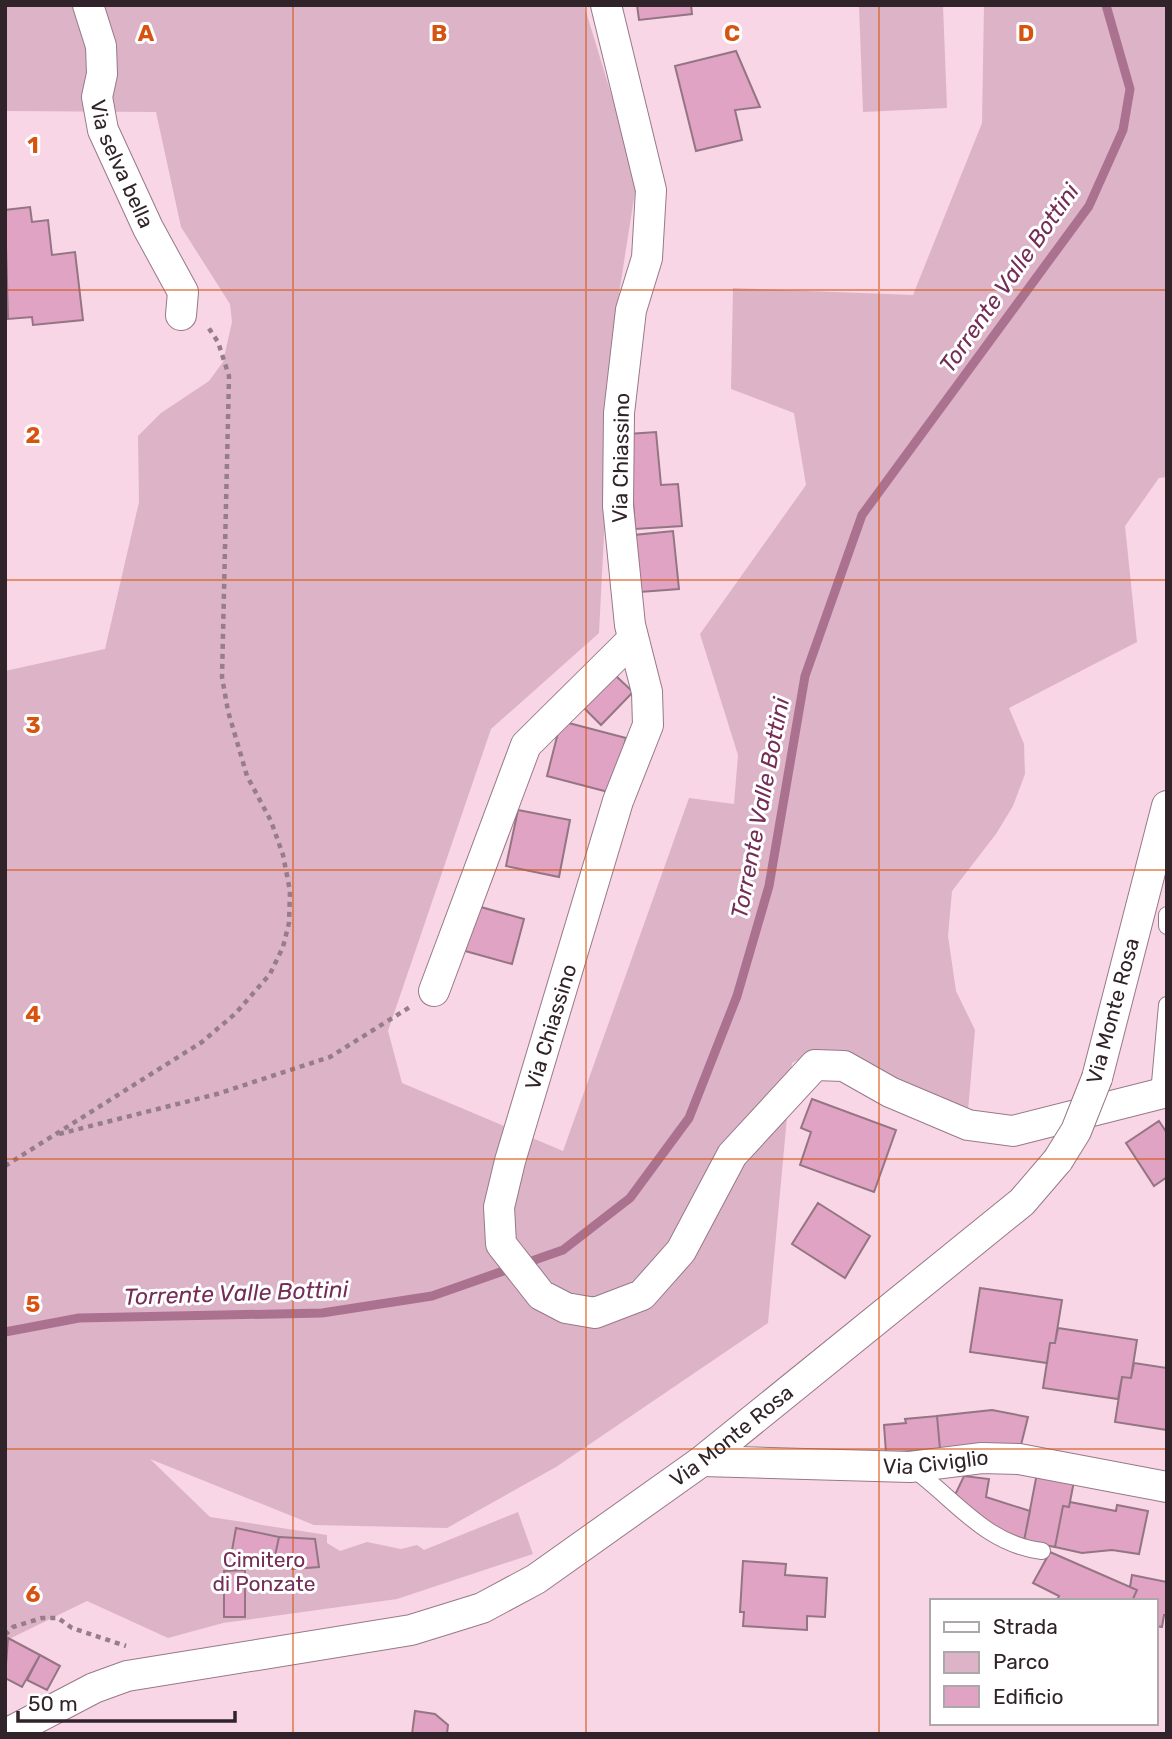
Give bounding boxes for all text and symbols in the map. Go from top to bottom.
text: A [138,19,155,47]
text: B [431,19,447,47]
text: C [724,19,740,47]
text: D [1018,19,1034,47]
street label: Via selva bella [86,97,159,232]
text: 1 [27,131,39,159]
water label: Torrente Valle Bottini [933,177,1086,378]
street label: Via Chiassino [607,393,634,523]
text: 2 [26,421,40,449]
water label: Torrente Valle Bottini [725,694,795,921]
text: 3 [25,711,41,739]
street label: Via Monte Rosa [1081,935,1144,1087]
street label: Via Chiassino [520,961,582,1093]
text: 4 [25,1000,41,1028]
water label: Torrente Valle Bottini [123,1275,350,1311]
text: 5 [26,1290,41,1318]
street label: Via Monte Rosa [665,1379,798,1492]
street label: Via Civiglio [882,1445,989,1479]
park label: Cimitero di Ponzate [213,1547,316,1596]
text: 6 [26,1580,41,1608]
legend [930,1599,1158,1725]
text: Strada [993,1614,1058,1639]
text: Parco [993,1649,1049,1674]
scale bar [18,1680,234,1724]
text: Edificio [993,1684,1063,1709]
text: 50 m [28,1691,78,1716]

